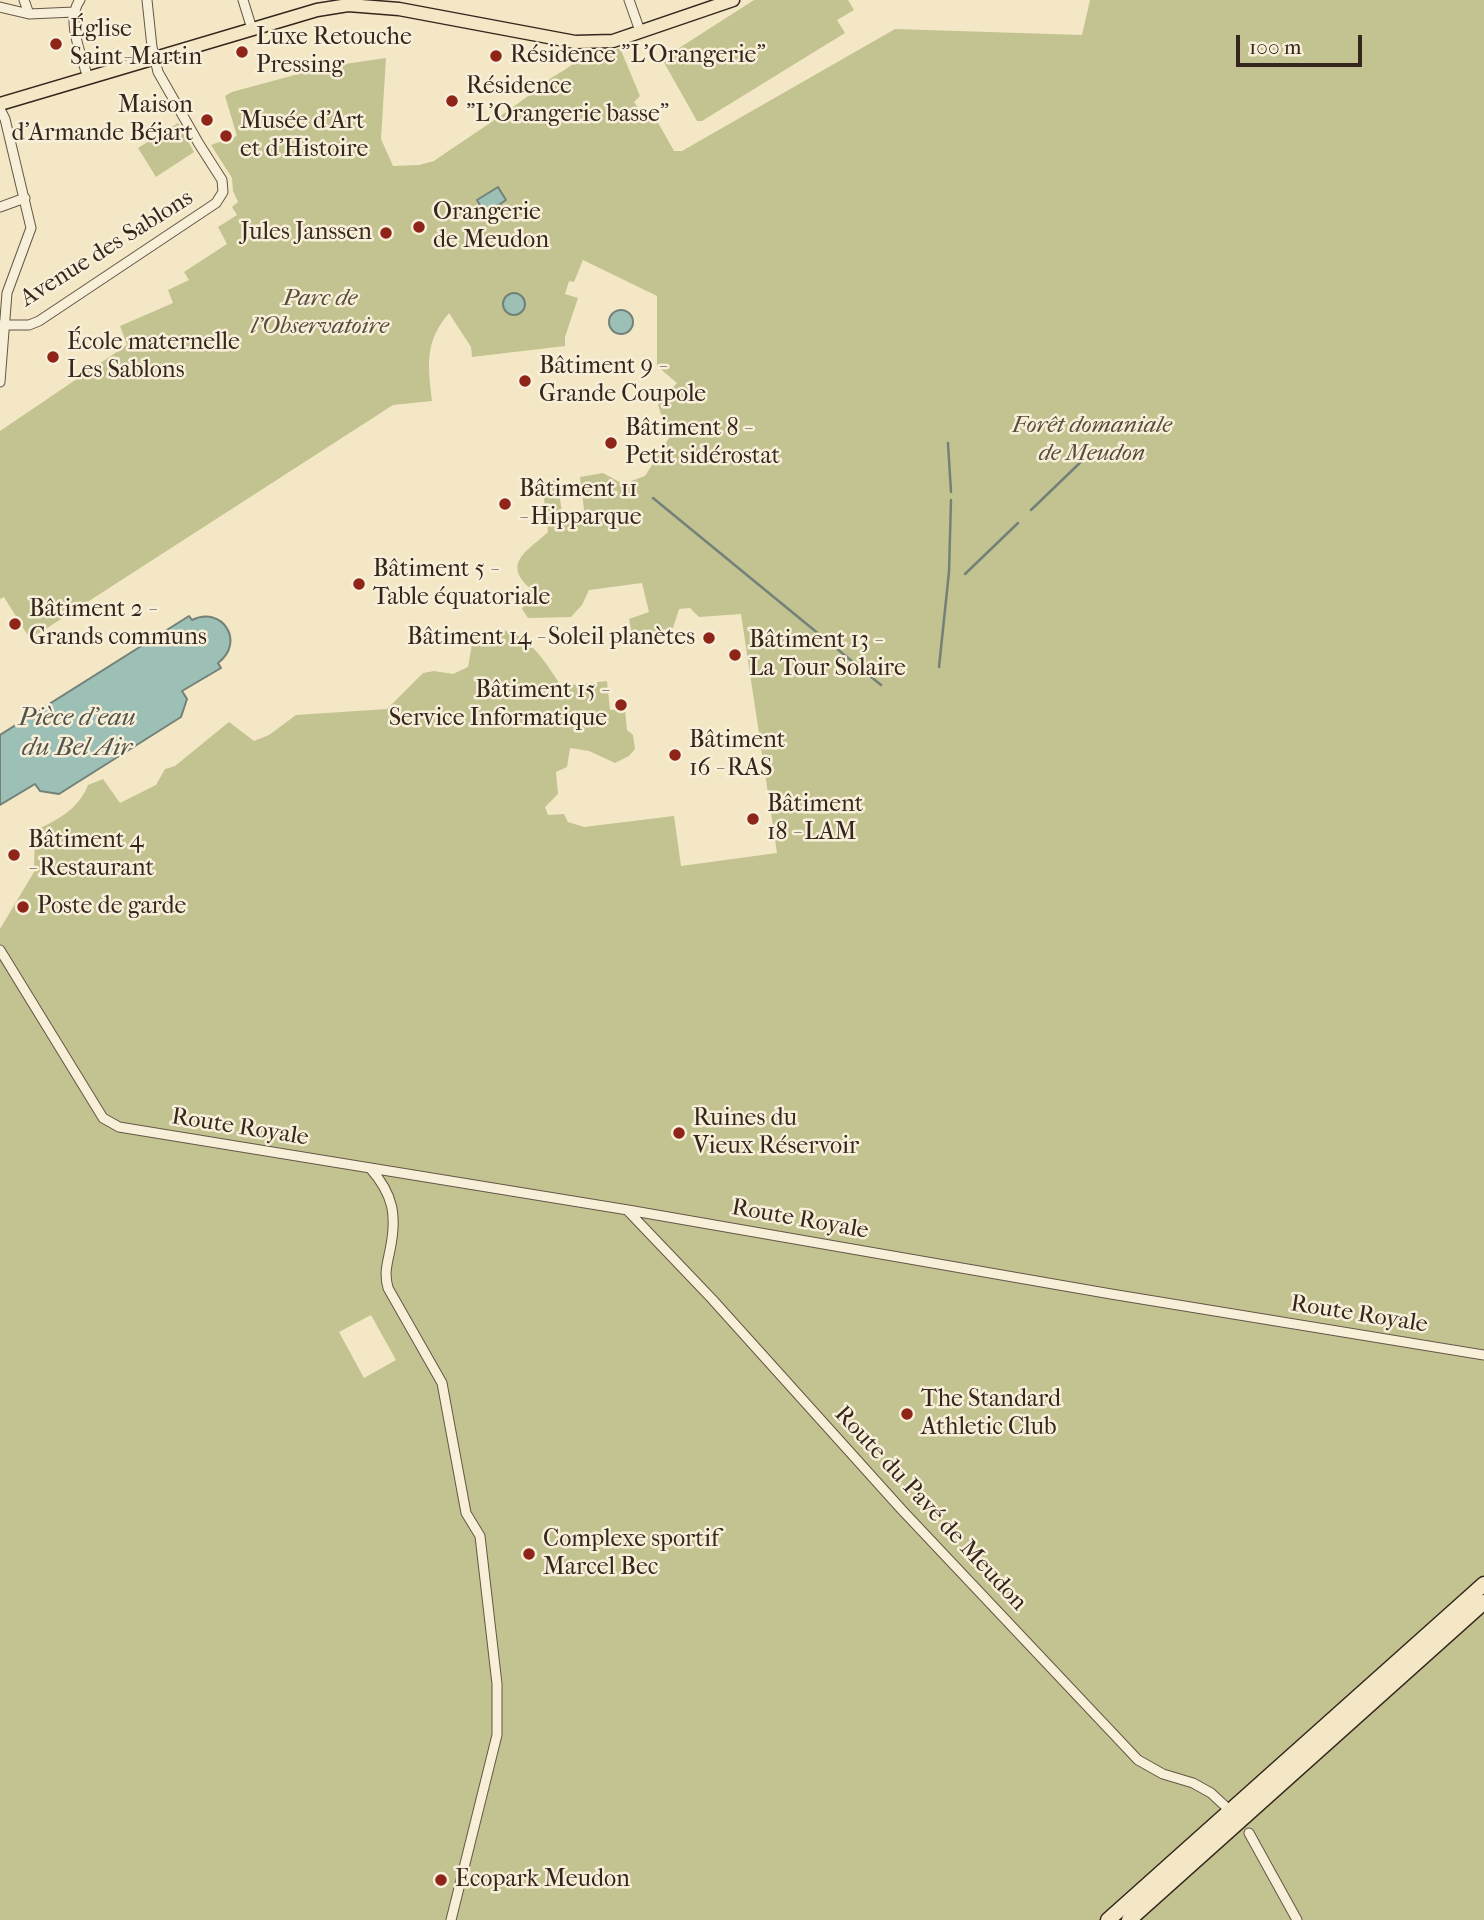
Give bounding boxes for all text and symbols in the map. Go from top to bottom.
place label: Église Saint-Martin [70,16,202,72]
scale bar [1239,21,1365,65]
place label: Luxe Retouche Pressing [256,24,412,80]
text: 100 m [1249,35,1302,59]
marker: Église Saint-Martin [48,36,64,52]
place label: Résidence "L'Orangerie" [510,42,766,70]
marker: Luxe Retouche Pressing [234,44,250,60]
marker: Résidence "L'Orangerie" [488,48,504,64]
place label: Résidence "L'Orangerie basse" [466,73,669,129]
place label: Maison d'Armande Béjart [12,92,193,148]
marker: Résidence "L'Orangerie basse" [444,93,460,109]
place label: Musée d'Art et d'Histoire [240,108,368,164]
marker: Maison d'Armande Béjart [199,112,215,128]
marker: Musée d'Art et d'Histoire [218,128,234,144]
street label: Avenue des Sablons [15,184,199,314]
place label: Orangerie de Meudon [433,199,549,255]
place label: Jules Janssen [240,219,372,247]
marker: Orangerie de Meudon [411,219,427,235]
marker: Jules Janssen [378,225,394,241]
park label: Parc de l'Observatoire [251,285,389,341]
place label: École maternelle Les Sablons [67,329,240,385]
marker: École maternelle Les Sablons [45,349,61,365]
place label: Bâtiment 9 - Grande Coupole [539,353,706,409]
marker: Bâtiment 9 - Grande Coupole [517,373,533,389]
park label: Forêt domaniale de Meudon [1012,412,1172,468]
place label: Bâtiment 8 - Petit sidérostat [625,415,780,471]
marker: Bâtiment 8 - Petit sidérostat [603,435,619,451]
place label: Bâtiment 11 - Hipparque [519,476,641,532]
marker: Bâtiment 11 - Hipparque [497,496,513,512]
place label: Bâtiment 5 - Table équatoriale [373,556,550,612]
marker: Bâtiment 5 - Table équatoriale [351,576,367,592]
place label: Bâtiment 2 - Grands communs [29,596,207,652]
marker: Bâtiment 2 - Grands communs [7,616,23,632]
place label: Bâtiment 14 - Soleil planètes [407,624,695,652]
place label: Bâtiment 13 - La Tour Solaire [749,627,906,683]
marker: Bâtiment 14 - Soleil planètes [701,630,717,646]
marker: Bâtiment 13 - La Tour Solaire [727,647,743,663]
place label: Bâtiment 15 - Service Informatique [389,677,607,733]
marker: Bâtiment 15 - Service Informatique [613,697,629,713]
water label: Pièce d'eau du Bel Air [18,703,136,764]
place label: Bâtiment 16 - RAS [689,727,785,783]
marker: Bâtiment 16 - RAS [667,747,683,763]
place label: Bâtiment 18 - LAM [767,791,863,847]
marker: Bâtiment 18 - LAM [745,811,761,827]
place label: Bâtiment 4 - Restaurant [28,827,154,883]
marker: Bâtiment 4 - Restaurant [6,847,22,863]
place label: Poste de garde [37,893,186,921]
marker: Poste de garde [15,899,31,915]
street label: Route Royale [169,1103,311,1153]
place label: Ruines du Vieux Réservoir [693,1105,859,1161]
marker: Ruines du Vieux Réservoir [671,1125,687,1141]
street label: Route Royale [729,1194,871,1246]
street label: Route Royale [1288,1290,1430,1340]
place label: The Standard Athletic Club [921,1386,1061,1442]
street label: Route du Pavé de Meudon [828,1401,1032,1617]
marker: The Standard Athletic Club [899,1406,915,1422]
place label: Complexe sportif Marcel Bec [543,1526,719,1582]
marker: Complexe sportif Marcel Bec [521,1546,537,1562]
place label: Ecopark Meudon [455,1866,630,1894]
marker: Ecopark Meudon [433,1872,449,1888]

